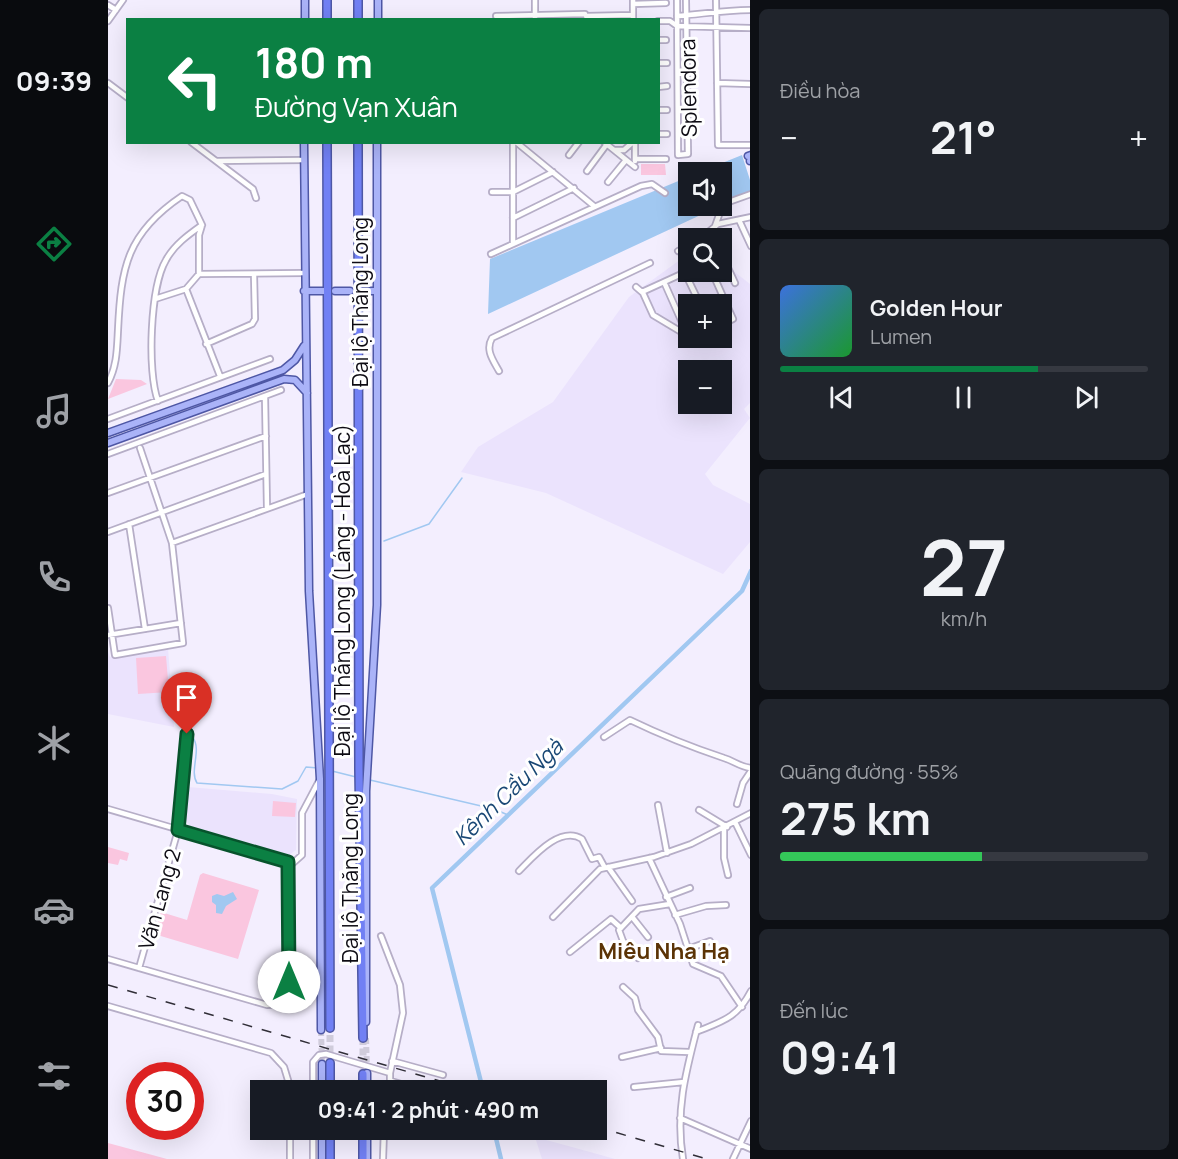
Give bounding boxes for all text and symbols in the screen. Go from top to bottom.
text: 180 m [255,33,373,91]
street label: Splendora [673,39,703,137]
icon: left [156,42,234,120]
text: 09:39 [16,62,92,99]
text: Điều hòa [780,77,860,104]
text: Đường Vạn Xuân [255,88,458,125]
text: 21° [930,106,997,168]
text: − [780,115,798,160]
text: + [1129,115,1148,160]
map controls [678,162,732,414]
button: sound [678,162,732,216]
street label: Đại lộ Thăng Long [346,217,374,387]
icon: directions [33,223,75,265]
button: search [678,228,732,282]
text: Golden Hour [870,293,1003,323]
button: + [678,294,732,348]
text: Lumen [870,323,932,350]
button: − [678,360,732,414]
icon: previous [825,381,858,414]
icon: pause [947,381,980,414]
icon: next [1070,381,1103,414]
icon: music [33,390,75,432]
street label: Đại lộ Thăng Long (Láng - Hoà Lạc) [328,424,356,756]
text: 27 [920,513,1008,619]
icon: phone [33,556,75,598]
text: km/h [941,605,987,632]
pin [161,672,212,734]
icon: arrive [170,681,203,714]
icon: climate [33,722,75,764]
water label: Kênh Cầu Ngà [447,731,570,852]
text: Quãng đường · 55% [780,758,958,785]
text: 275 km [780,787,931,849]
street label: Đại lộ Thăng Long [336,793,364,963]
street label: Văn Lang 2 [131,845,187,953]
icon: car [33,889,75,931]
district label: Miêu Nha Hạ [598,936,730,966]
position arrow [257,950,321,1014]
text: Đến lúc [780,997,848,1024]
text: 09:41 [780,1026,900,1088]
icon: filters [33,1055,75,1097]
speed limit sign: 30 [126,1062,204,1140]
text: 09:41 · 2 phút · 490 m [318,1095,539,1125]

